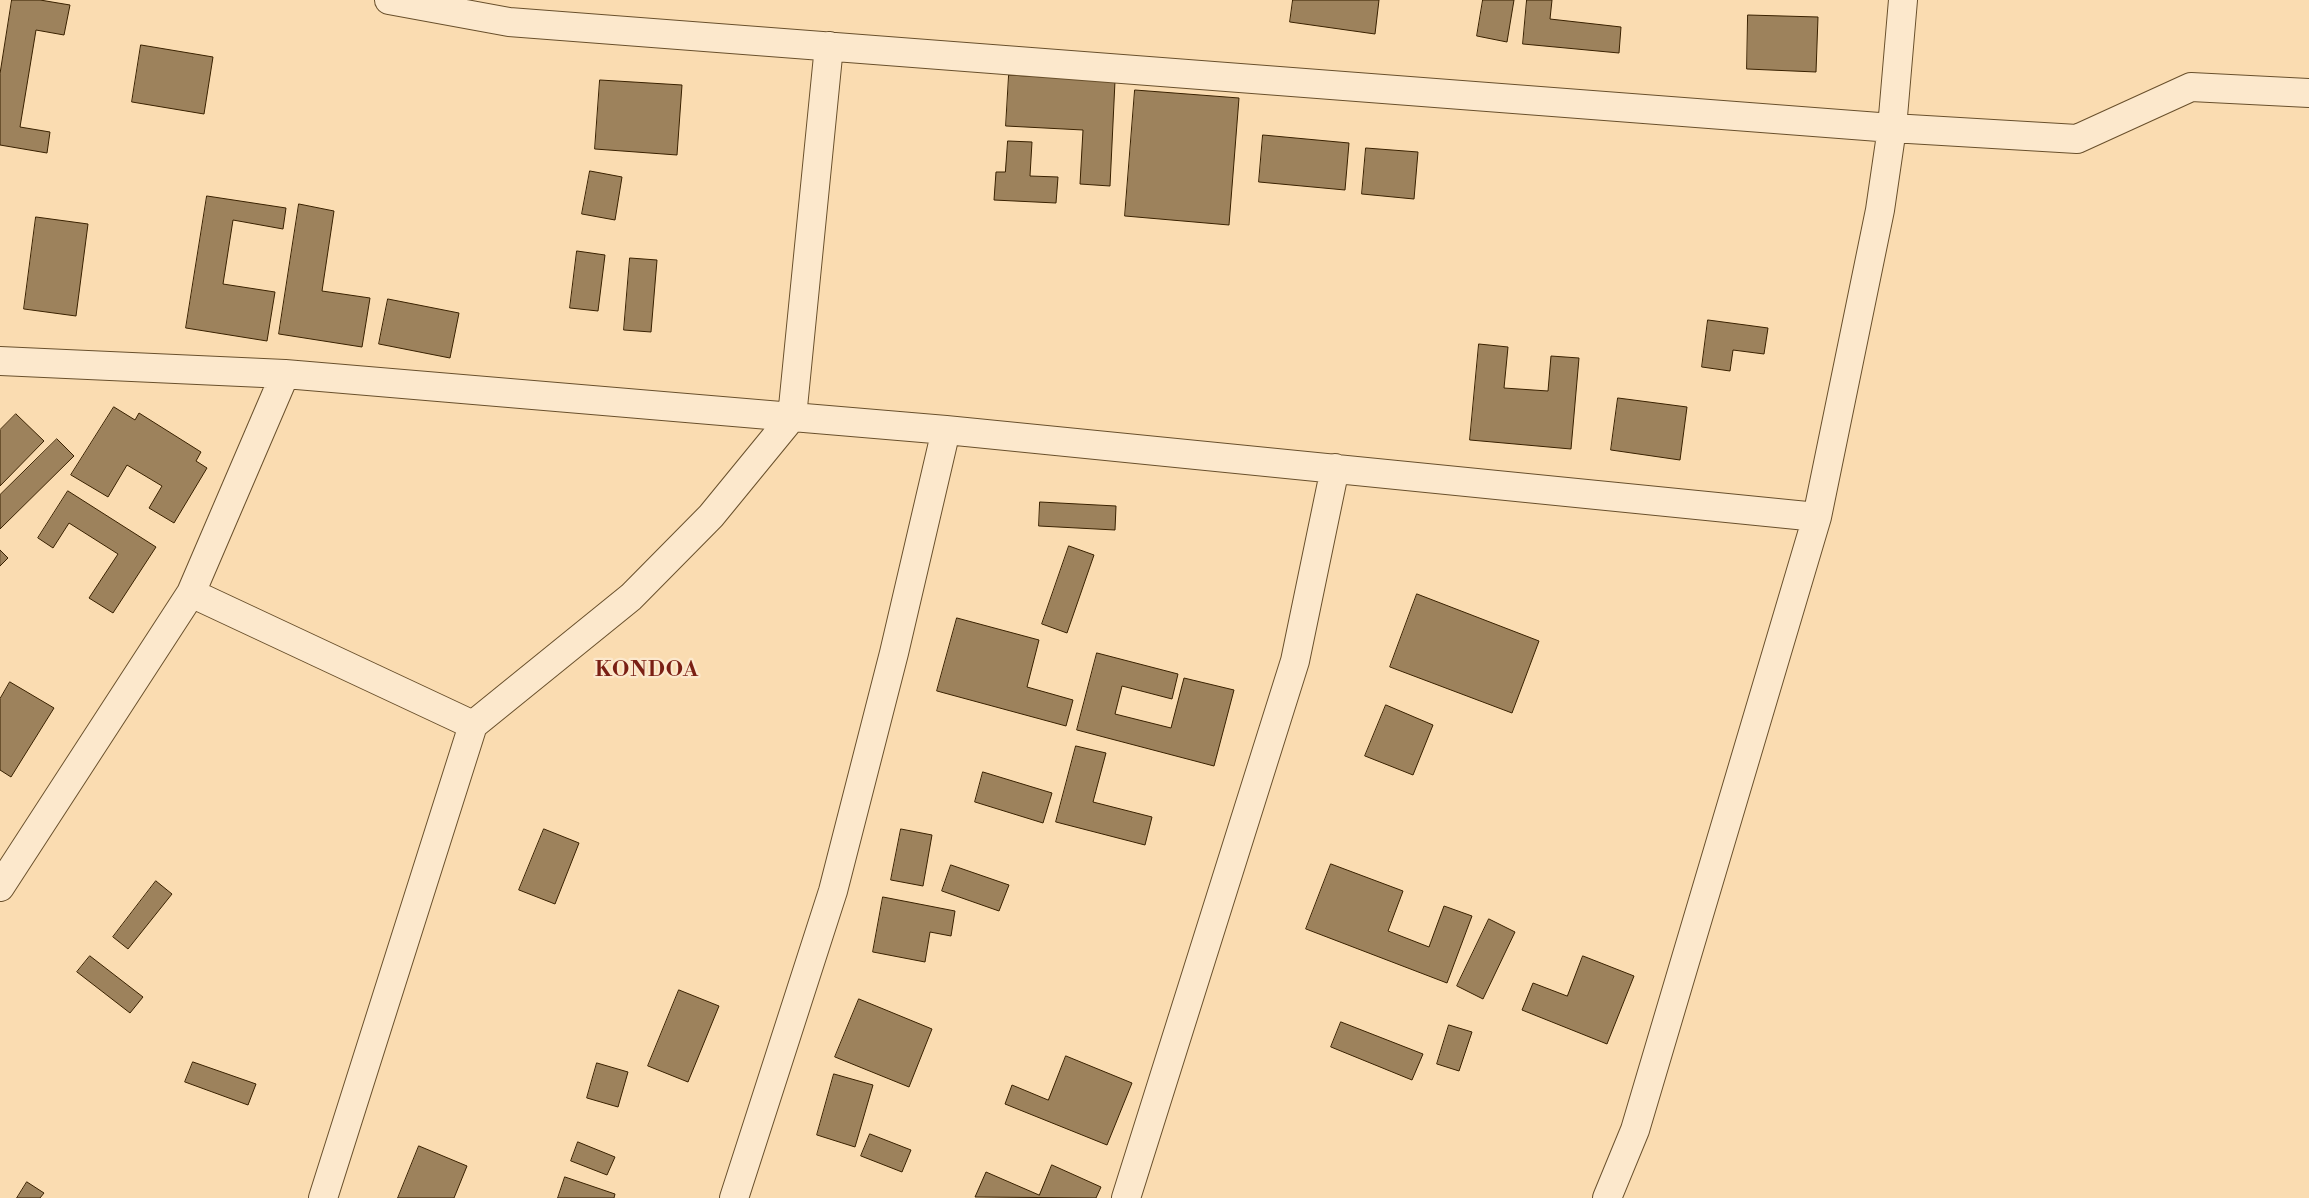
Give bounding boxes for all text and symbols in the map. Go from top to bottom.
district label: KONDOA [594,658,700,684]

